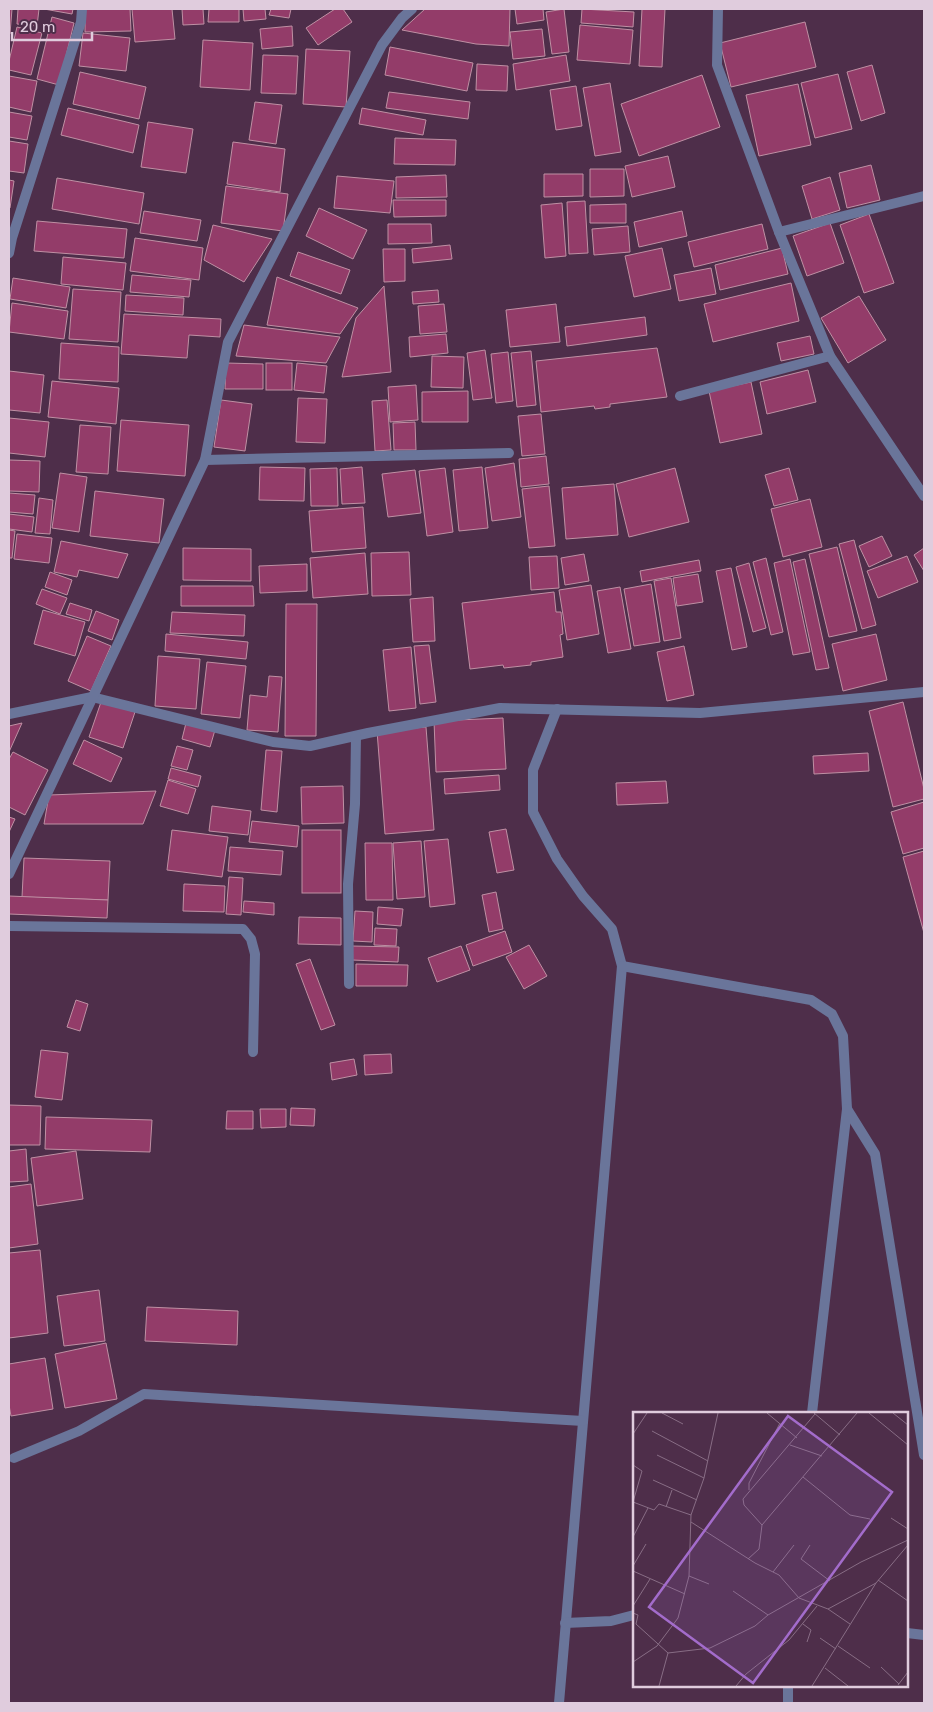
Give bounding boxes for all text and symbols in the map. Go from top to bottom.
scale bar [12,10,92,42]
text: 20 m [20,18,55,36]
inset map [633,1412,908,1687]

